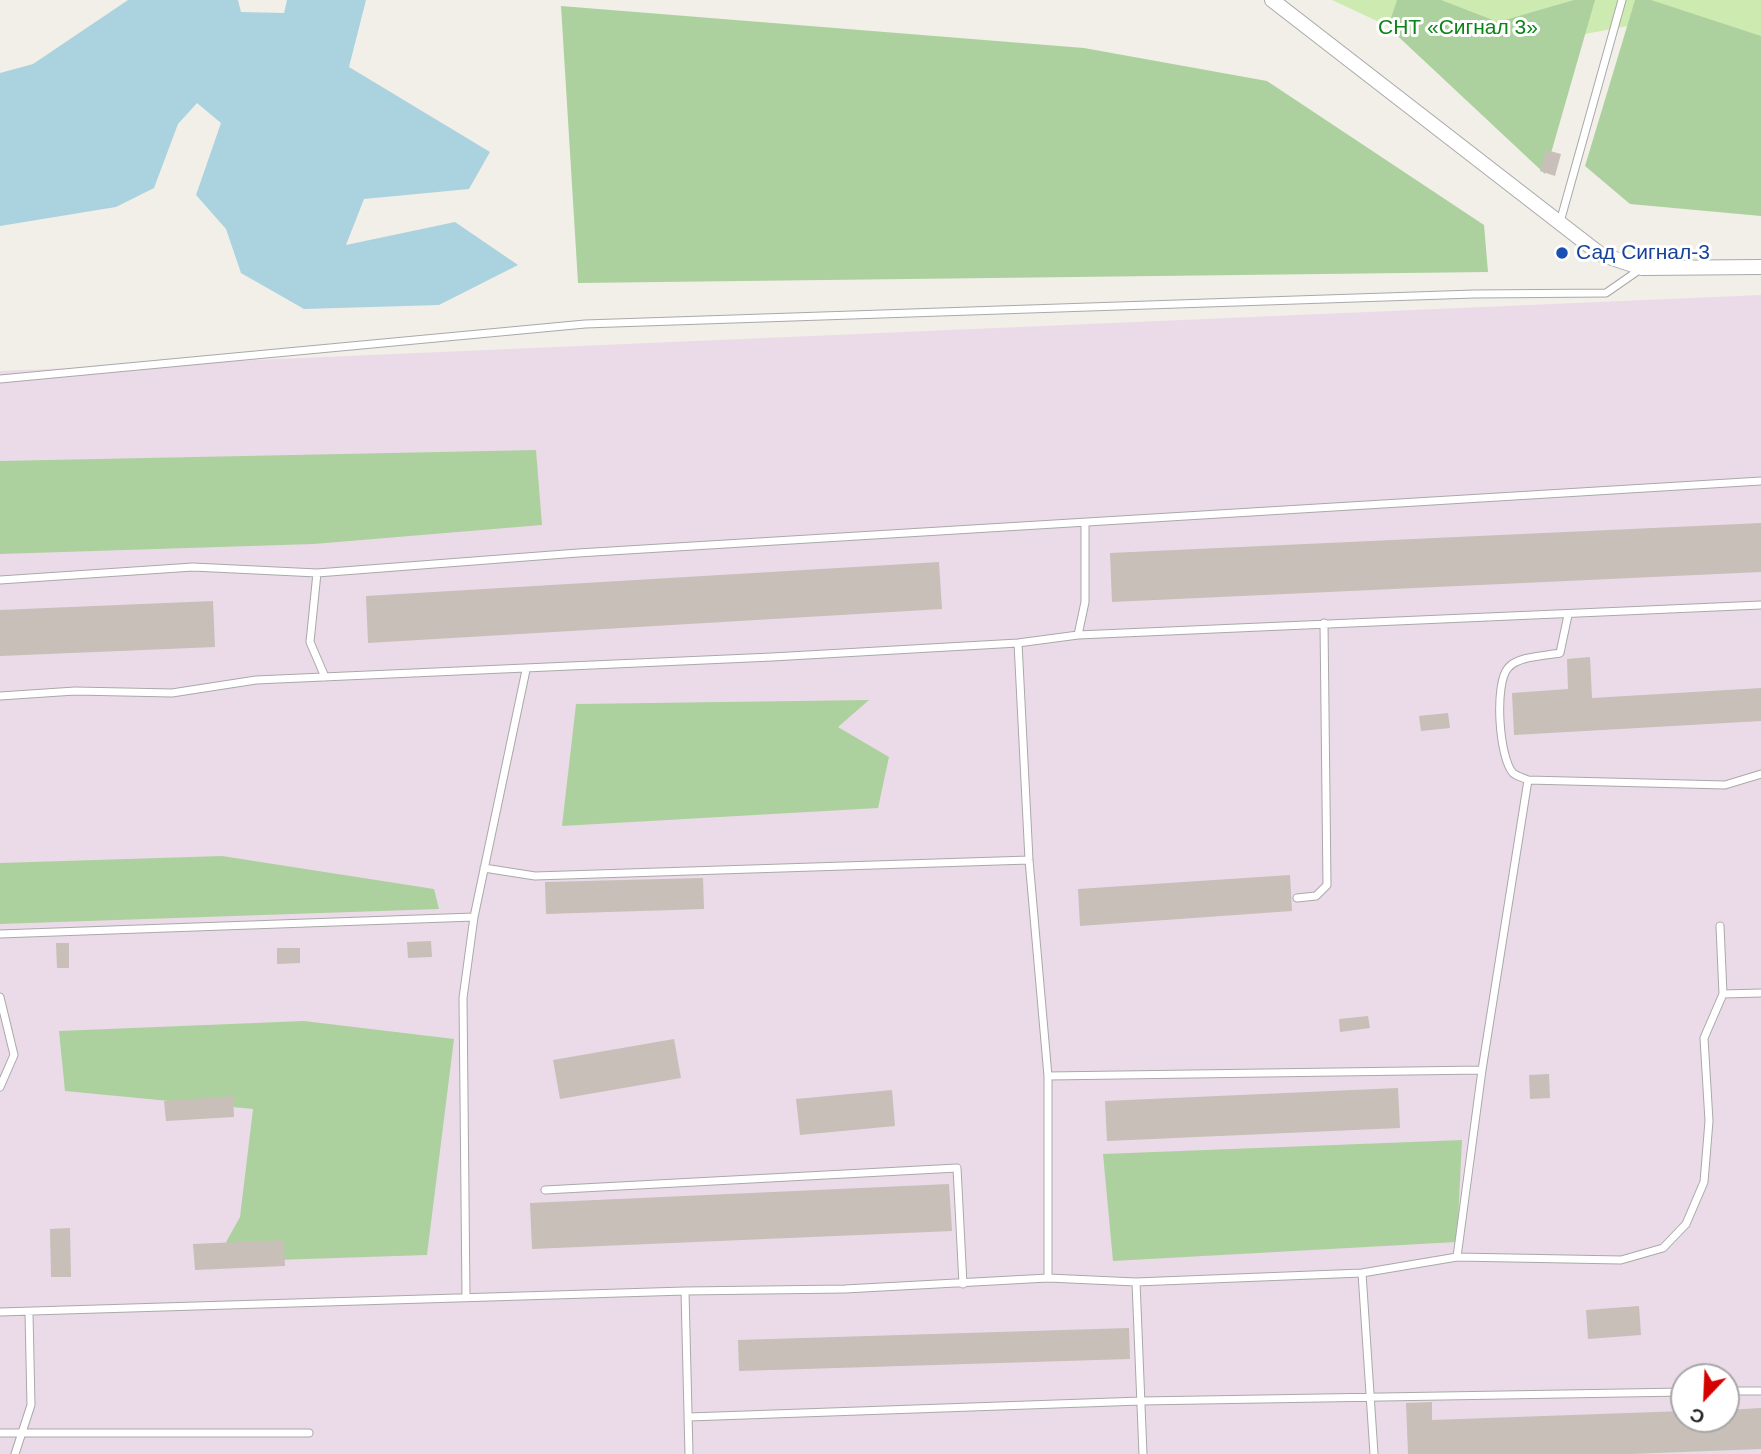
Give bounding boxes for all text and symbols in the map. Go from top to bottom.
park label: СНТ «Сигнал 3» [1378,15,1538,41]
place label: Сад Сигнал-3 [1576,240,1710,266]
marker: Сад Сигнал-3 [1554,245,1570,261]
north arrow [1670,1363,1740,1433]
text: С [1687,1404,1708,1428]

